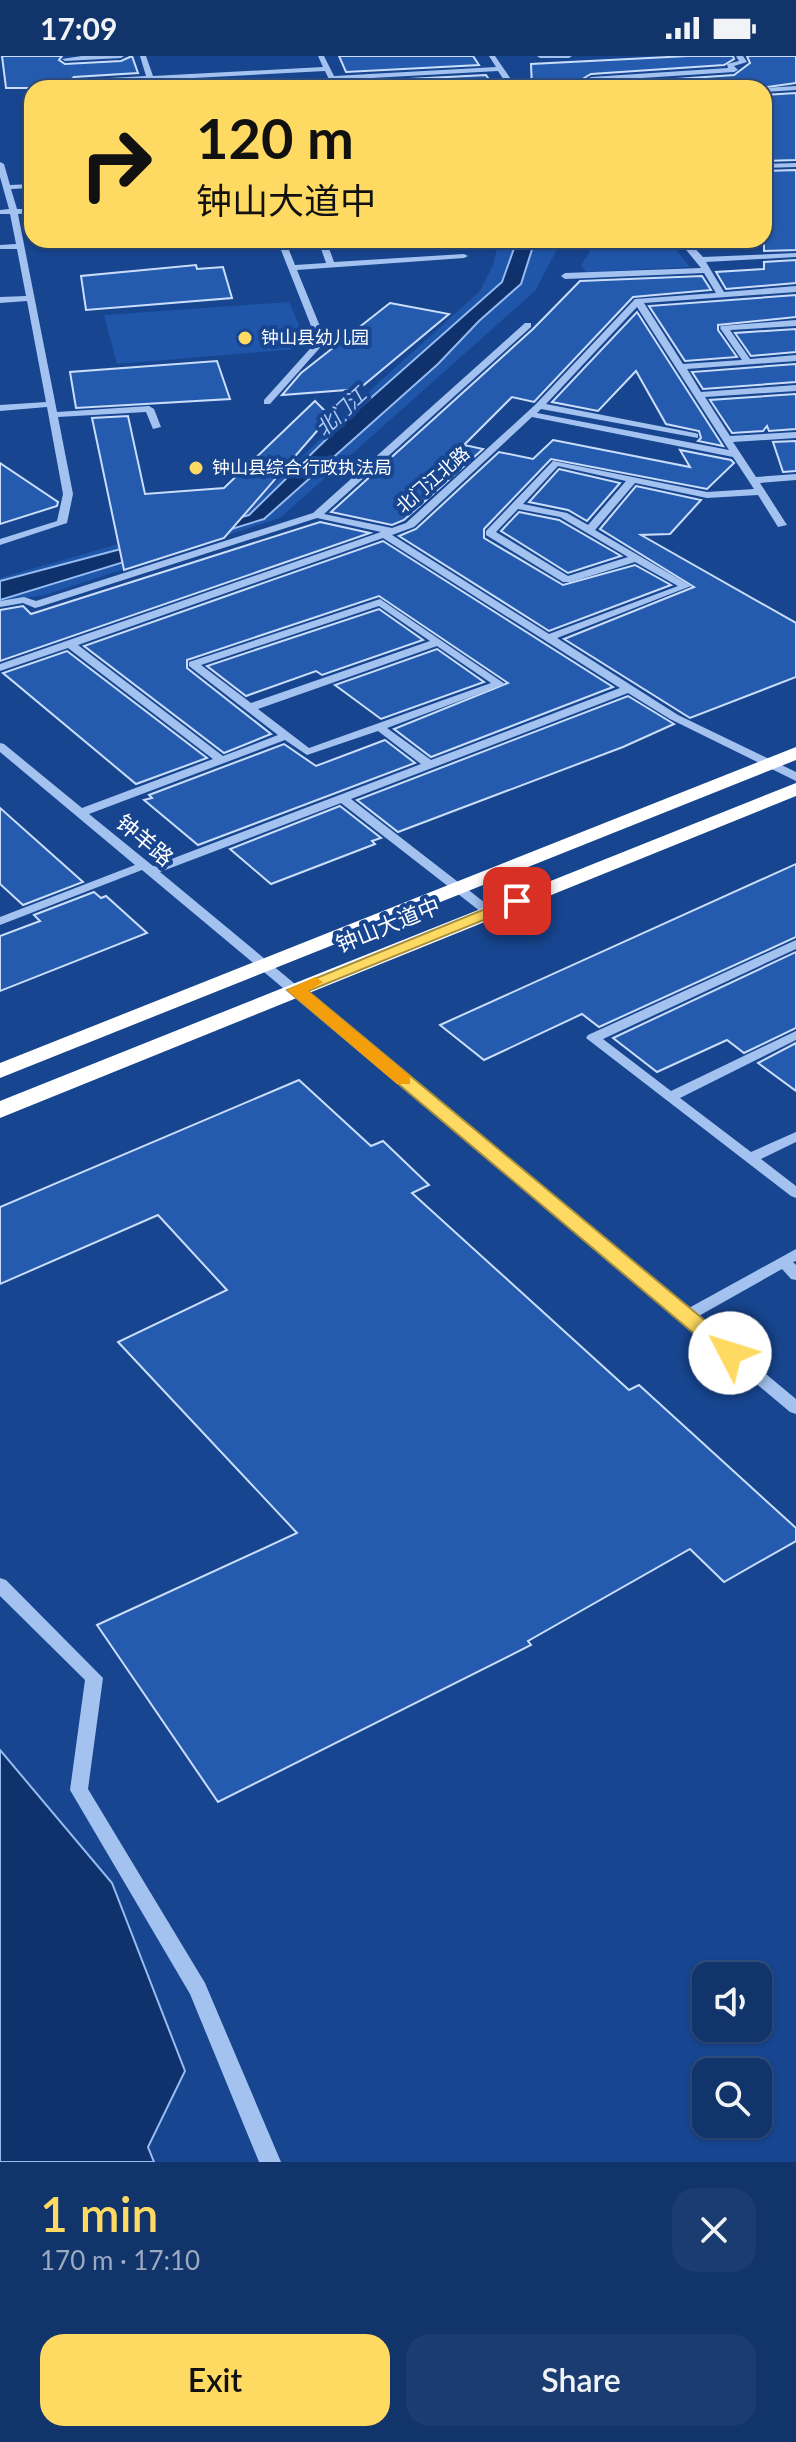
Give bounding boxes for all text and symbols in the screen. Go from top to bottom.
text: 17:09 [40,10,117,46]
text: 120 m [196,104,354,171]
icon: right [64,112,168,216]
text: 钟山大道中 [196,178,376,222]
place label: 钟山县幼儿园 [261,326,369,348]
marker: 钟山县幼儿园 [236,329,254,347]
water label: 北门江 [310,381,372,441]
street label: 北门江北路 [391,441,474,517]
place label: 钟山县综合行政执法局 [212,456,392,478]
marker: 钟山县综合行政执法局 [187,459,205,477]
street label: 钟羊路 [111,808,179,871]
pin [483,867,551,935]
icon: arrive [495,879,539,923]
street label: 钟山大道中 [332,891,444,958]
position arrow [688,1311,772,1395]
map controls [692,1962,772,2138]
button: sound [692,1962,772,2042]
button: search [692,2058,772,2138]
text: 1 min [40,2185,158,2242]
button: close [672,2188,756,2272]
text: 170 m · 17:10 [40,2244,200,2276]
button: Exit [40,2334,390,2426]
button: Share [406,2334,756,2426]

